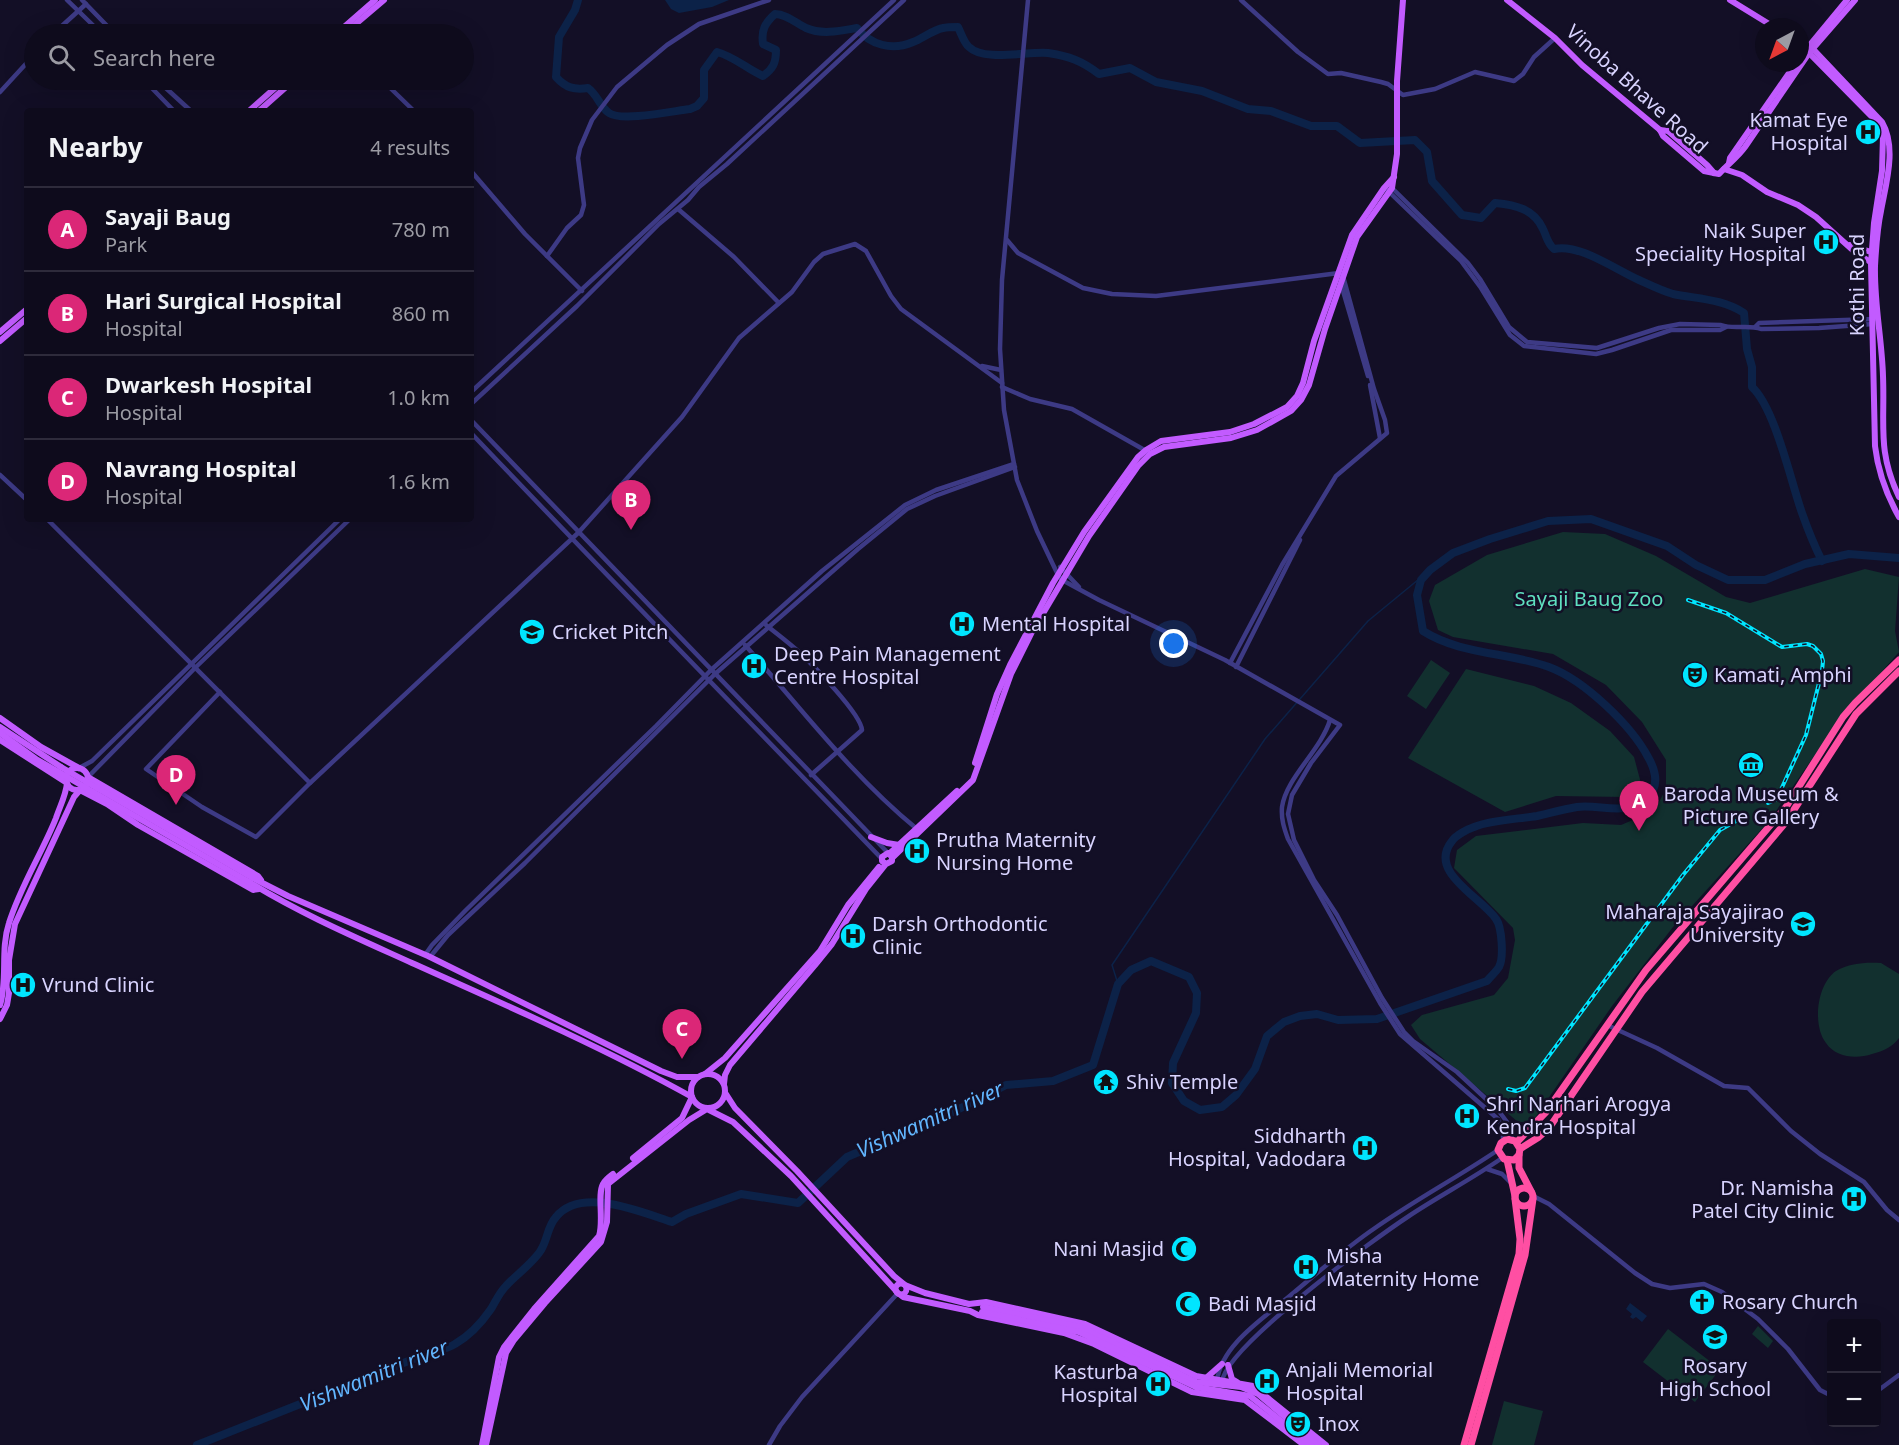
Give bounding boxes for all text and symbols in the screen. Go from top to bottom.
street label: Vinoba Bhave Road [1561,18,1714,159]
north arrow [1755,18,1809,72]
search box [24,24,474,90]
icon: search [45,41,78,74]
text: Search here [93,42,215,72]
place label: Kamat Eye Hospital [1749,106,1848,156]
hospital icon: Kamat Eye Hospital [1853,117,1883,147]
text: Nearby [48,129,143,165]
text: 4 results [370,134,450,161]
text: Sayaji Baug [105,201,231,231]
text: A [61,216,74,243]
text: 780 m [392,216,450,243]
place label: Naik Super Speciality Hospital [1635,217,1806,267]
hospital icon: Naik Super Speciality Hospital [1811,227,1841,257]
text: Park [105,231,147,258]
street label: Kothi Road [1843,234,1870,336]
text: Hari Surgical Hospital [105,285,342,315]
text: B [61,300,74,327]
text: 860 m [392,300,450,327]
text: Hospital [105,315,183,342]
text: Dwarkesh Hospital [105,369,312,399]
text: C [61,384,74,411]
text: 1.0 km [387,384,450,411]
text: Hospital [105,399,183,426]
text: Navrang Hospital [105,453,297,483]
text: D [60,468,75,495]
text: 1.6 km [387,468,450,495]
pin: B [612,480,650,530]
text: Hospital [105,483,183,510]
park label: Sayaji Baug Zoo [1515,585,1663,612]
hospital icon: Mental Hospital [947,609,977,639]
place label: Mental Hospital [982,610,1130,637]
school or university icon: Cricket Pitch [517,617,547,647]
place label: Cricket Pitch [552,618,668,645]
your location [1159,629,1188,658]
place label: Deep Pain Management Centre Hospital [774,640,1001,690]
hospital icon: Deep Pain Management Centre Hospital [739,651,769,681]
theatre icon: Kamati, Amphi [1680,660,1710,690]
place label: Kamati, Amphi [1714,661,1852,688]
museum icon: Baroda Museum & Picture Gallery [1736,750,1766,780]
pin: D [156,756,195,805]
place label: Baroda Museum & Picture Gallery [1663,780,1839,830]
pin: A [1620,782,1658,831]
place label: Prutha Maternity Nursing Home [936,826,1097,876]
hospital icon: Prutha Maternity Nursing Home [902,836,932,866]
place label: Maharaja Sayajirao University [1605,898,1785,948]
school or university icon: Maharaja Sayajirao University [1788,909,1818,939]
place label: Darsh Orthodontic Clinic [872,910,1048,960]
hospital icon: Darsh Orthodontic Clinic [838,921,868,951]
hospital icon: Vrund Clinic [8,970,38,1000]
place label: Vrund Clinic [42,971,154,998]
pin: C [662,1010,702,1059]
temple icon: Shiv Temple [1091,1067,1121,1097]
place label: Shiv Temple [1126,1068,1238,1095]
water label: Vishwamitri river [852,1074,1009,1164]
place label: Shri Narhari Arogya Kendra Hospital [1486,1090,1671,1140]
hospital icon: Shri Narhari Arogya Kendra Hospital [1452,1101,1482,1131]
place label: Siddharth Hospital, Vadodara [1168,1122,1346,1172]
hospital icon: Siddharth Hospital, Vadodara [1350,1133,1380,1163]
place label: Dr. Namisha Patel City Clinic [1691,1174,1834,1224]
hospital icon: Dr. Namisha Patel City Clinic [1839,1184,1869,1214]
mosque icon: Nani Masjid [1169,1234,1199,1264]
place label: Nani Masjid [1053,1235,1164,1262]
place label: Misha Maternity Home [1326,1242,1479,1292]
hospital icon: Misha Maternity Home [1291,1252,1321,1282]
church icon: Rosary Church [1687,1287,1717,1317]
place label: Rosary Church [1722,1288,1858,1315]
mosque icon: Badi Masjid [1173,1289,1203,1319]
place label: Badi Masjid [1208,1290,1316,1317]
map controls [1827,1319,1881,1427]
button: + [1827,1319,1881,1373]
school or university icon: Rosary High School [1700,1322,1730,1352]
water label: Vishwamitri river [295,1332,454,1418]
place label: Rosary High School [1659,1352,1771,1402]
place label: Anjali Memorial Hospital [1286,1356,1433,1406]
place label: Kasturba Hospital [1053,1358,1138,1408]
hospital icon: Anjali Memorial Hospital [1252,1366,1282,1396]
hospital icon: Kasturba Hospital [1143,1369,1173,1399]
button: − [1827,1373,1881,1427]
theatre icon: Inox [1283,1409,1313,1439]
place label: Inox [1318,1410,1360,1437]

